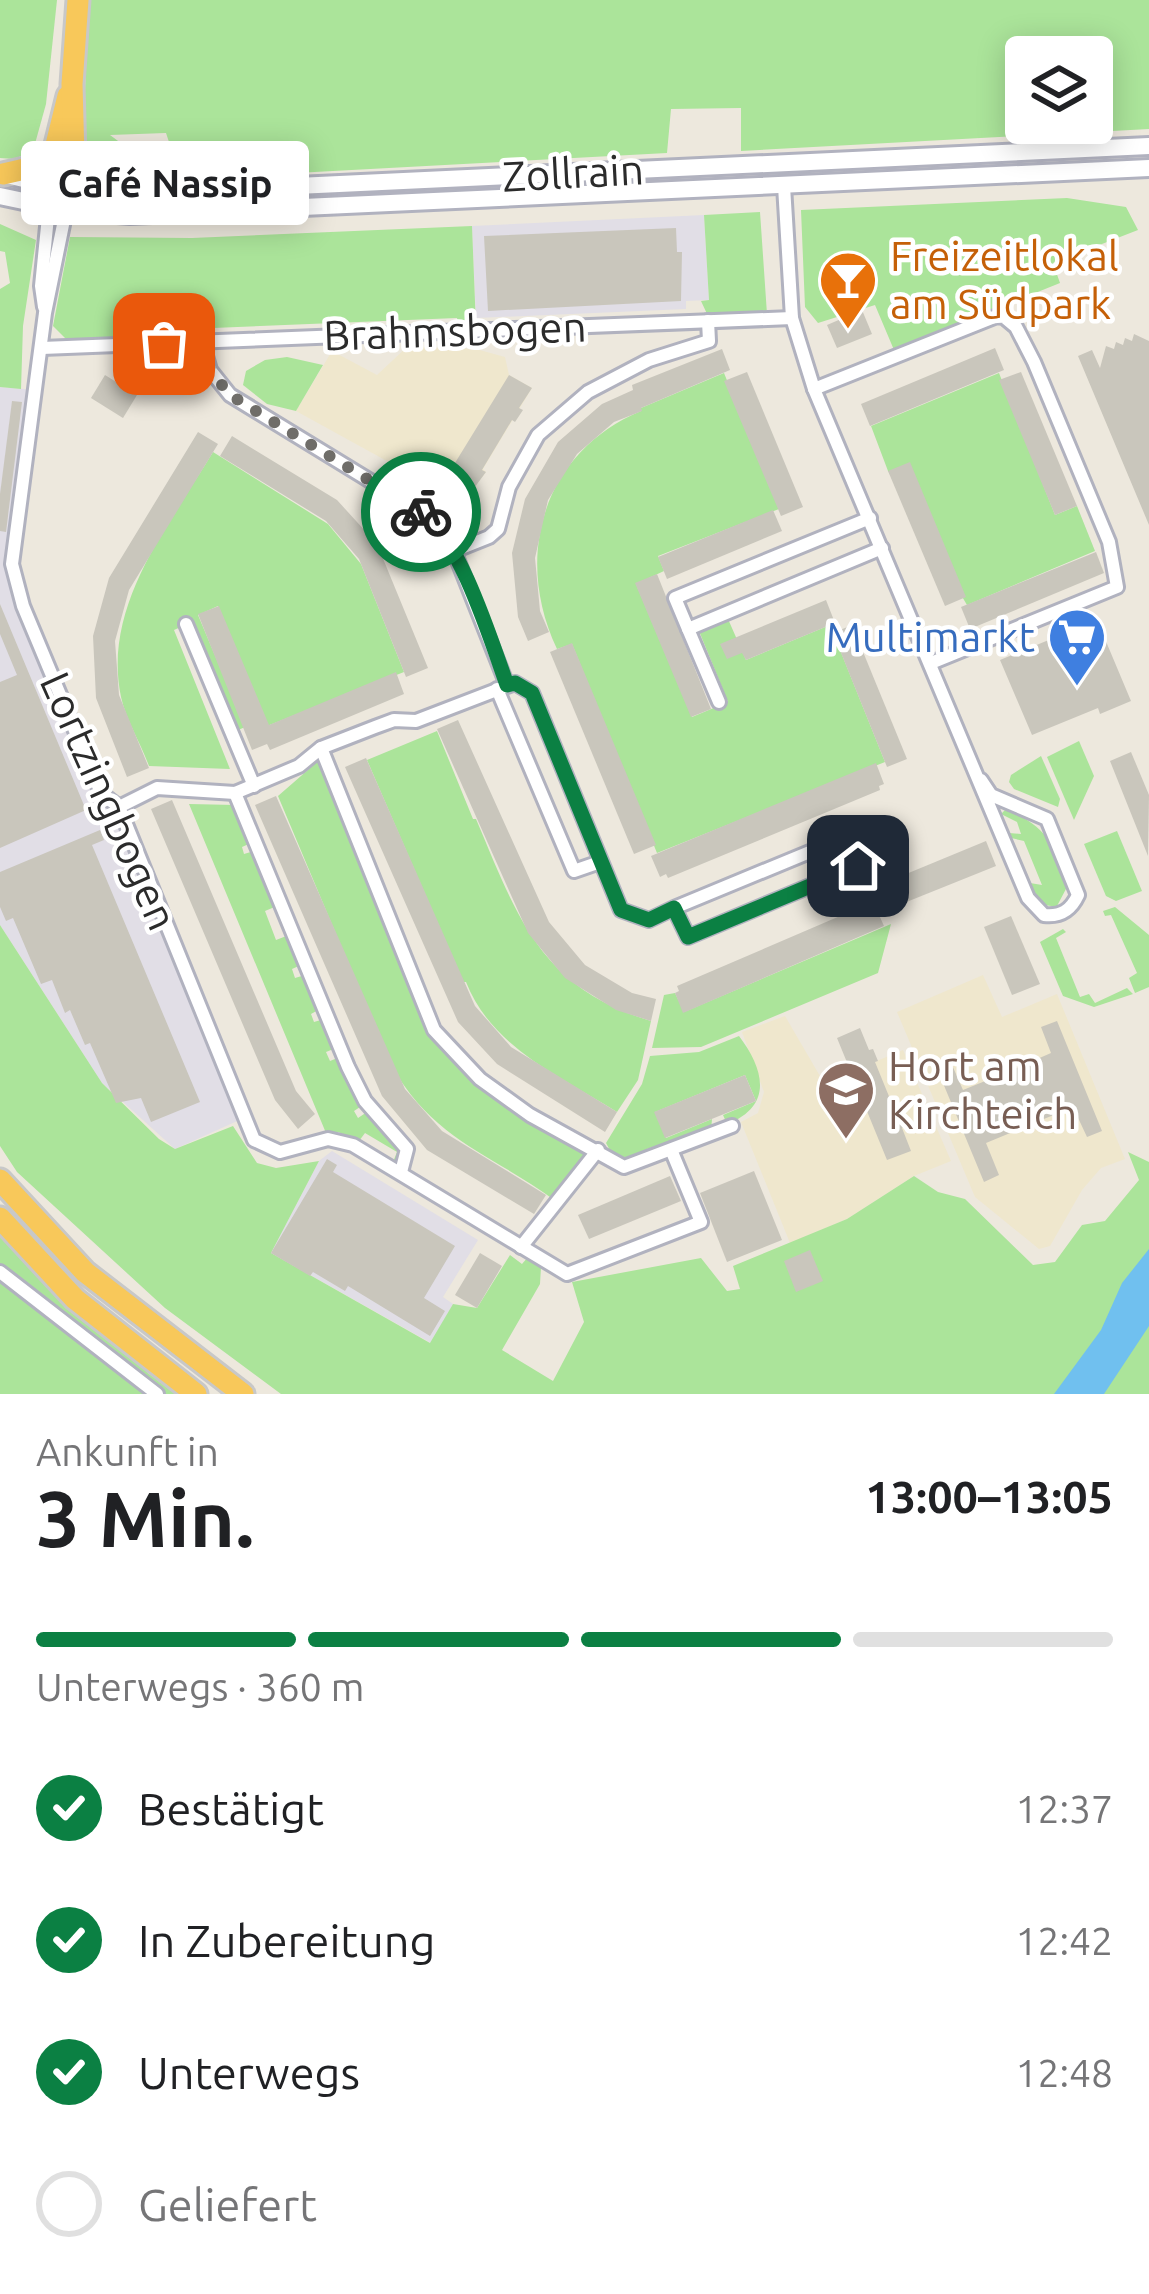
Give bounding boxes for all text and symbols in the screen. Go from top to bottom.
map controls [1005,36,1113,144]
button: layers [1005,36,1113,144]
callout: Café Nassip [20,140,308,224]
street label: Zollrain [501,145,645,200]
text: Café Nassip [57,161,273,204]
place label: Freizeitlokal am Südpark [890,232,1119,327]
bar icon: Freizeitlokal am Südpark [817,249,879,331]
pin [113,293,215,395]
street label: Brahmsbogen [323,302,587,359]
icon: bag [131,311,197,377]
courier [361,452,481,572]
icon: bike [388,479,454,545]
supermarket icon: Multimarkt [1046,606,1108,688]
place label: Multimarkt [825,613,1035,660]
street label: Lortzingbogen [32,665,187,937]
pin [807,815,909,917]
icon: home [825,833,891,899]
place label: Hort am Kirchteich [888,1042,1077,1137]
school or university icon: Hort am Kirchteich [815,1059,877,1141]
text: Ankunft in [36,1430,219,1473]
text: 13:00–13:05 [865,1471,1113,1522]
text: 3 Min. [36,1474,254,1562]
text: Unterwegs · 360 m [36,1665,364,1708]
icon: check [36,1775,102,1841]
text: Bestätigt [138,1783,324,1834]
text: 12:37 [1015,1787,1113,1830]
icon: check [36,1907,102,1973]
text: In Zubereitung [138,1915,435,1966]
text: 12:42 [1015,1919,1113,1962]
icon: check [36,2039,102,2105]
text: Unterwegs [138,2047,360,2098]
text: 12:48 [1015,2051,1113,2094]
text: Geliefert [138,2179,317,2230]

